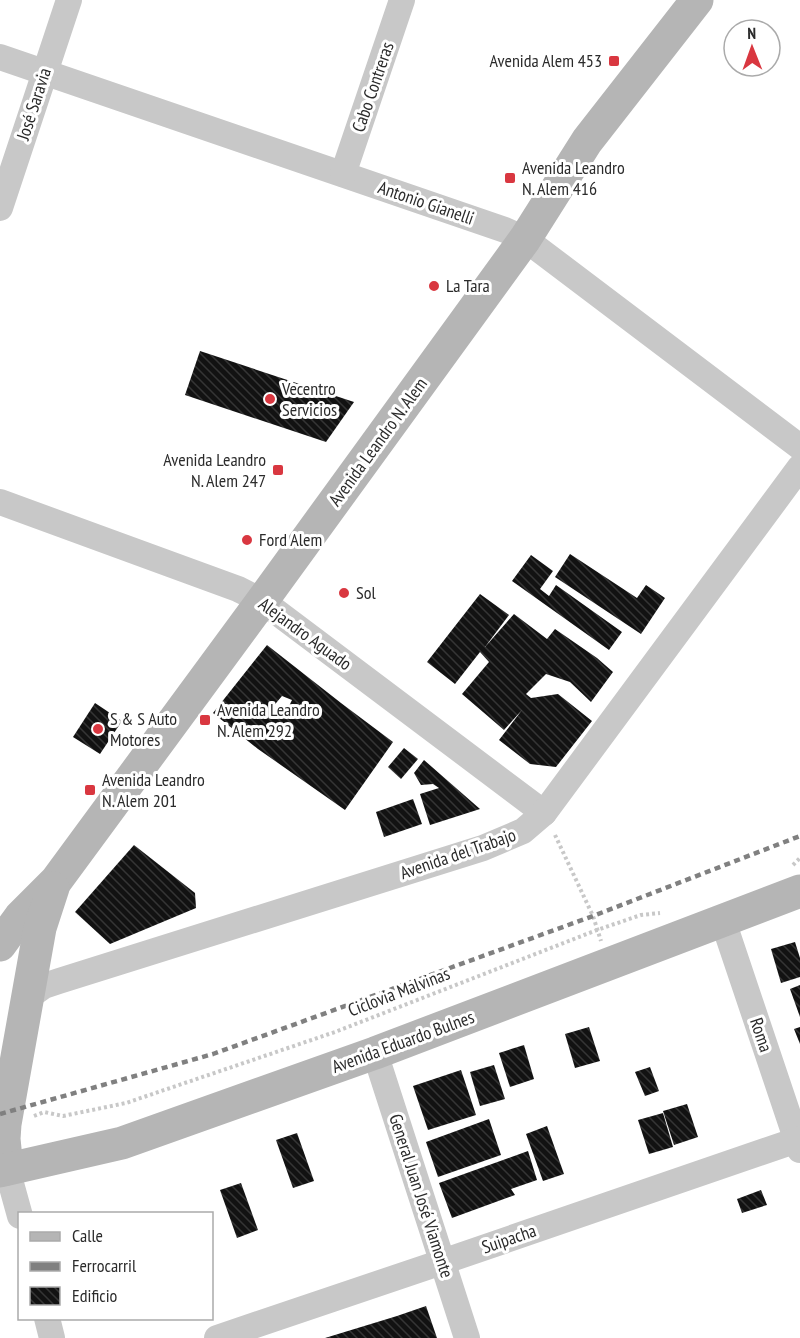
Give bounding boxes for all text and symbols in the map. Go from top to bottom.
north arrow [722,18,782,78]
text: N [747,23,756,43]
street label: Cabo Contreras [346,39,399,135]
place label: Avenida Alem 453 [490,49,602,72]
marker: Avenida Alem 453 [607,54,621,68]
street label: José Saravia [11,65,56,144]
place label: Avenida Leandro N. Alem 416 [522,156,625,200]
marker: Avenida Leandro N. Alem 416 [503,171,517,185]
street label: Antonio Gianelli [375,175,477,230]
place label: La Tara [446,274,490,297]
marker: La Tara [427,279,441,293]
street label: Avenida Leandro N. Alem [323,373,432,511]
place label: Vecentro Servicios [281,377,337,421]
marker: Vecentro Servicios [263,392,277,406]
place label: Avenida Leandro N. Alem 247 [163,448,266,492]
marker: Avenida Leandro N. Alem 247 [271,463,285,477]
place label: Ford Alem [259,528,322,551]
marker: Ford Alem [240,533,254,547]
place label: Sol [356,581,376,604]
marker: Sol [337,586,351,600]
street label: Alejandro Aguado [254,592,357,675]
place label: Avenida Leandro N. Alem 292 [217,698,320,742]
place label: S & S Auto Motores [110,707,177,751]
marker: Avenida Leandro N. Alem 292 [198,713,212,727]
marker: S & S Auto Motores [91,722,105,736]
place label: Avenida Leandro N. Alem 201 [102,768,205,812]
marker: Avenida Leandro N. Alem 201 [83,783,97,797]
street label: Avenida del Trabajo [397,823,519,884]
street label: Ciclovia Malvinas [345,962,453,1021]
street label: Avenida Eduardo Bulnes [329,1005,477,1078]
street label: Roma [745,1015,778,1055]
street label: General Juan José Viamonte [384,1111,459,1281]
legend [18,1212,213,1320]
street label: Suipacha [479,1219,539,1259]
text: Calle [72,1224,103,1247]
text: Ferrocarril [72,1254,137,1277]
text: Edificio [72,1284,118,1307]

